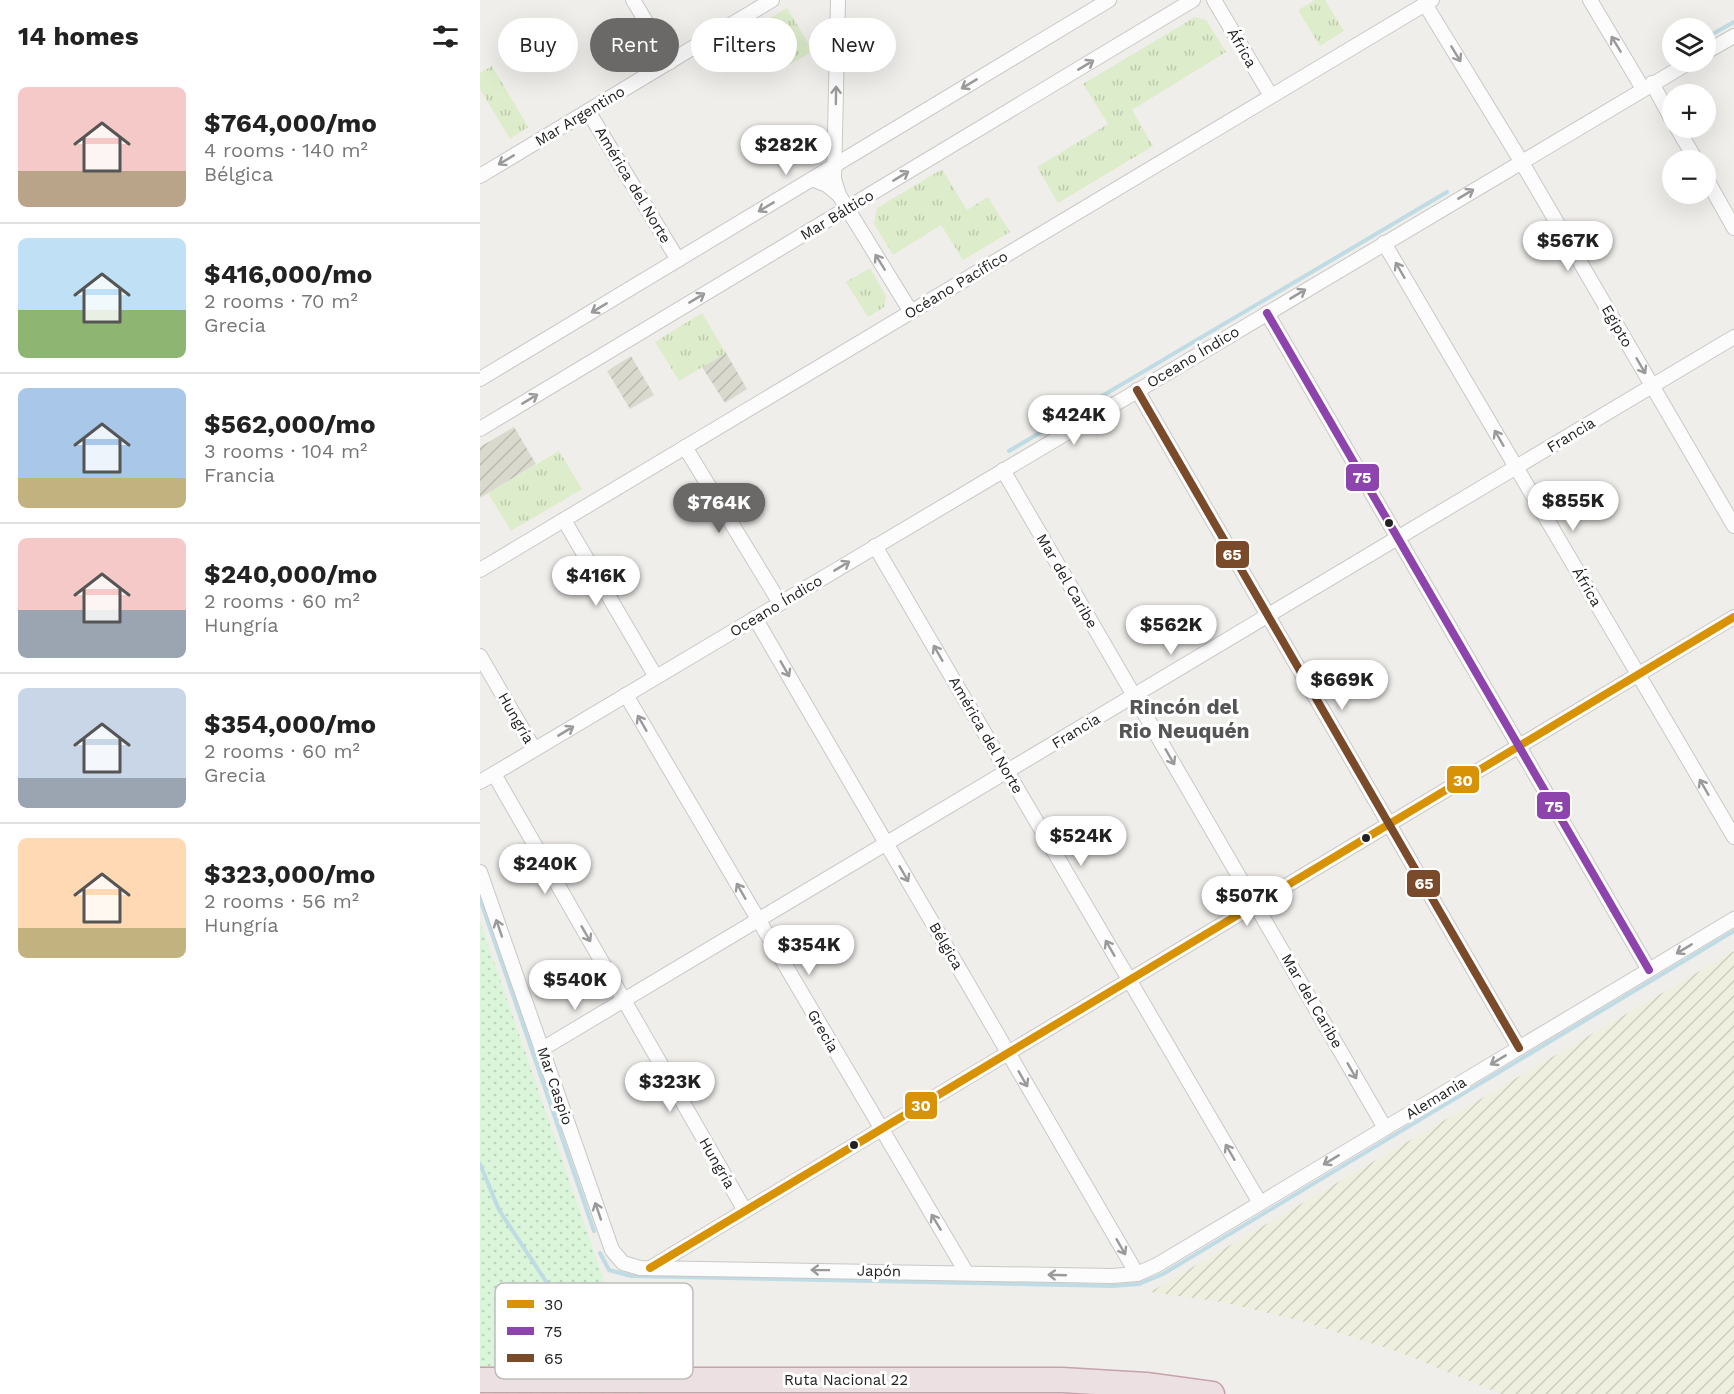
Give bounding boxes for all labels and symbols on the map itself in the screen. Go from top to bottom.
street label: África [1224,25,1261,71]
one-way arrow [1610,36,1622,53]
one-way arrow [1450,45,1462,62]
one-way arrow [1077,58,1094,70]
one-way arrow [961,79,978,91]
street label: Mar Argentino [532,82,628,150]
one-way arrow [830,85,842,105]
street label: América del Norte [591,124,675,246]
pin: $282K [744,125,828,176]
one-way arrow [498,155,515,167]
one-way arrow [892,170,909,182]
street label: Mar Báltico [797,186,877,244]
one-way arrow [1457,188,1474,200]
one-way arrow [758,201,775,213]
pin: $567K [1526,221,1610,272]
street label: Océano Pacífico [901,247,1011,323]
one-way arrow [873,254,886,271]
one-way arrow [1394,262,1406,279]
one-way arrow [1289,288,1306,300]
one-way arrow [688,292,705,304]
one-way arrow [591,302,608,314]
street label: Egipto [1598,302,1636,350]
street label: Oceano Índico [1144,322,1242,392]
one-way arrow [1635,357,1647,374]
one-way arrow [521,392,538,404]
pin: $424K [1032,395,1116,446]
street label: Francia [1544,413,1599,456]
one-way arrow [1493,430,1505,447]
line badge: 75 [1345,463,1380,492]
text: 75 [1353,468,1371,487]
pin: $855K [1531,481,1615,532]
pin: $764K [677,483,761,534]
unlabelled marker [1383,517,1395,529]
street label: Mar del Caribe [1033,530,1101,632]
line badge: 65 [1215,540,1250,569]
text: 65 [1222,545,1242,564]
pin: $416K [554,556,638,607]
one-way arrow [833,560,850,572]
street label: África [1569,564,1606,610]
street label: Oceano Índico [727,571,825,641]
pin: $562K [1129,605,1213,656]
one-way arrow [931,645,943,662]
one-way arrow [779,660,791,677]
pin: $669K [1300,660,1384,711]
street label: América del Norte [945,673,1027,797]
street label: Hungría [494,689,538,747]
district label: Rincón del Rio Neuquén [1118,694,1250,743]
street label: Francia [1049,709,1104,752]
one-way arrow [636,715,648,732]
one-way arrow [557,724,574,736]
one-way arrow [1164,748,1176,765]
line badge: 30 [1446,765,1480,794]
text: 30 [1453,771,1473,790]
one-way arrow [1698,779,1710,796]
line badge: 75 [1536,791,1571,820]
text: 75 [1545,797,1563,816]
pin: $524K [1039,816,1123,867]
unlabelled marker [1360,832,1372,844]
pin: $240K [503,844,587,895]
one-way arrow [898,865,910,882]
line badge: 65 [1406,869,1441,898]
text: 65 [1414,874,1434,893]
pin: $507K [1205,876,1289,927]
one-way arrow [735,883,747,900]
one-way arrow [493,919,504,937]
street label: Bélgica [925,919,967,973]
one-way arrow [580,925,592,942]
pin: $354K [767,925,851,976]
one-way arrow [1104,940,1116,957]
one-way arrow [1676,944,1693,956]
street label: Mar del Caribe [1278,950,1346,1052]
pin: $540K [533,960,617,1011]
street label: Grecia [804,1006,843,1056]
street label: Mar Caspio [533,1045,577,1127]
one-way arrow [1490,1055,1507,1067]
pin: $323K [628,1062,712,1113]
one-way arrow [1347,1062,1359,1079]
one-way arrow [1017,1070,1029,1087]
street label: Alemania [1402,1073,1470,1123]
line badge: 30 [904,1091,938,1120]
text: 30 [911,1096,931,1115]
street label: Hungría [695,1134,739,1192]
unlabelled marker [848,1139,860,1151]
one-way arrow [1224,1144,1235,1162]
one-way arrow [1323,1155,1340,1167]
one-way arrow [592,1202,603,1221]
one-way arrow [930,1214,942,1231]
one-way arrow [1115,1238,1127,1255]
street label: Japón [857,1262,901,1280]
one-way arrow [811,1265,831,1276]
one-way arrow [1048,1269,1068,1280]
legend [495,1283,693,1379]
text: 30 [544,1295,563,1314]
text: 75 [544,1322,562,1341]
text: 65 [544,1349,563,1368]
street label: Ruta Nacional 22 [784,1371,908,1389]

